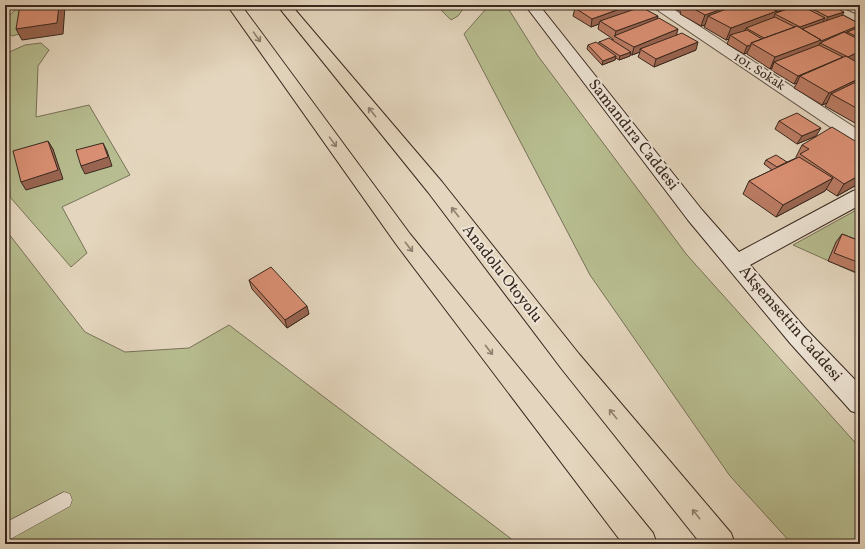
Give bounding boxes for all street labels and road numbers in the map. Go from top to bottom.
street label: 101. Sokak [730,49,788,95]
street label: Samandıra Caddesi [582,75,684,195]
street label: Anadolu Otoyolu [457,220,547,328]
street label: Akşemsettin Caddesi [733,261,847,387]

